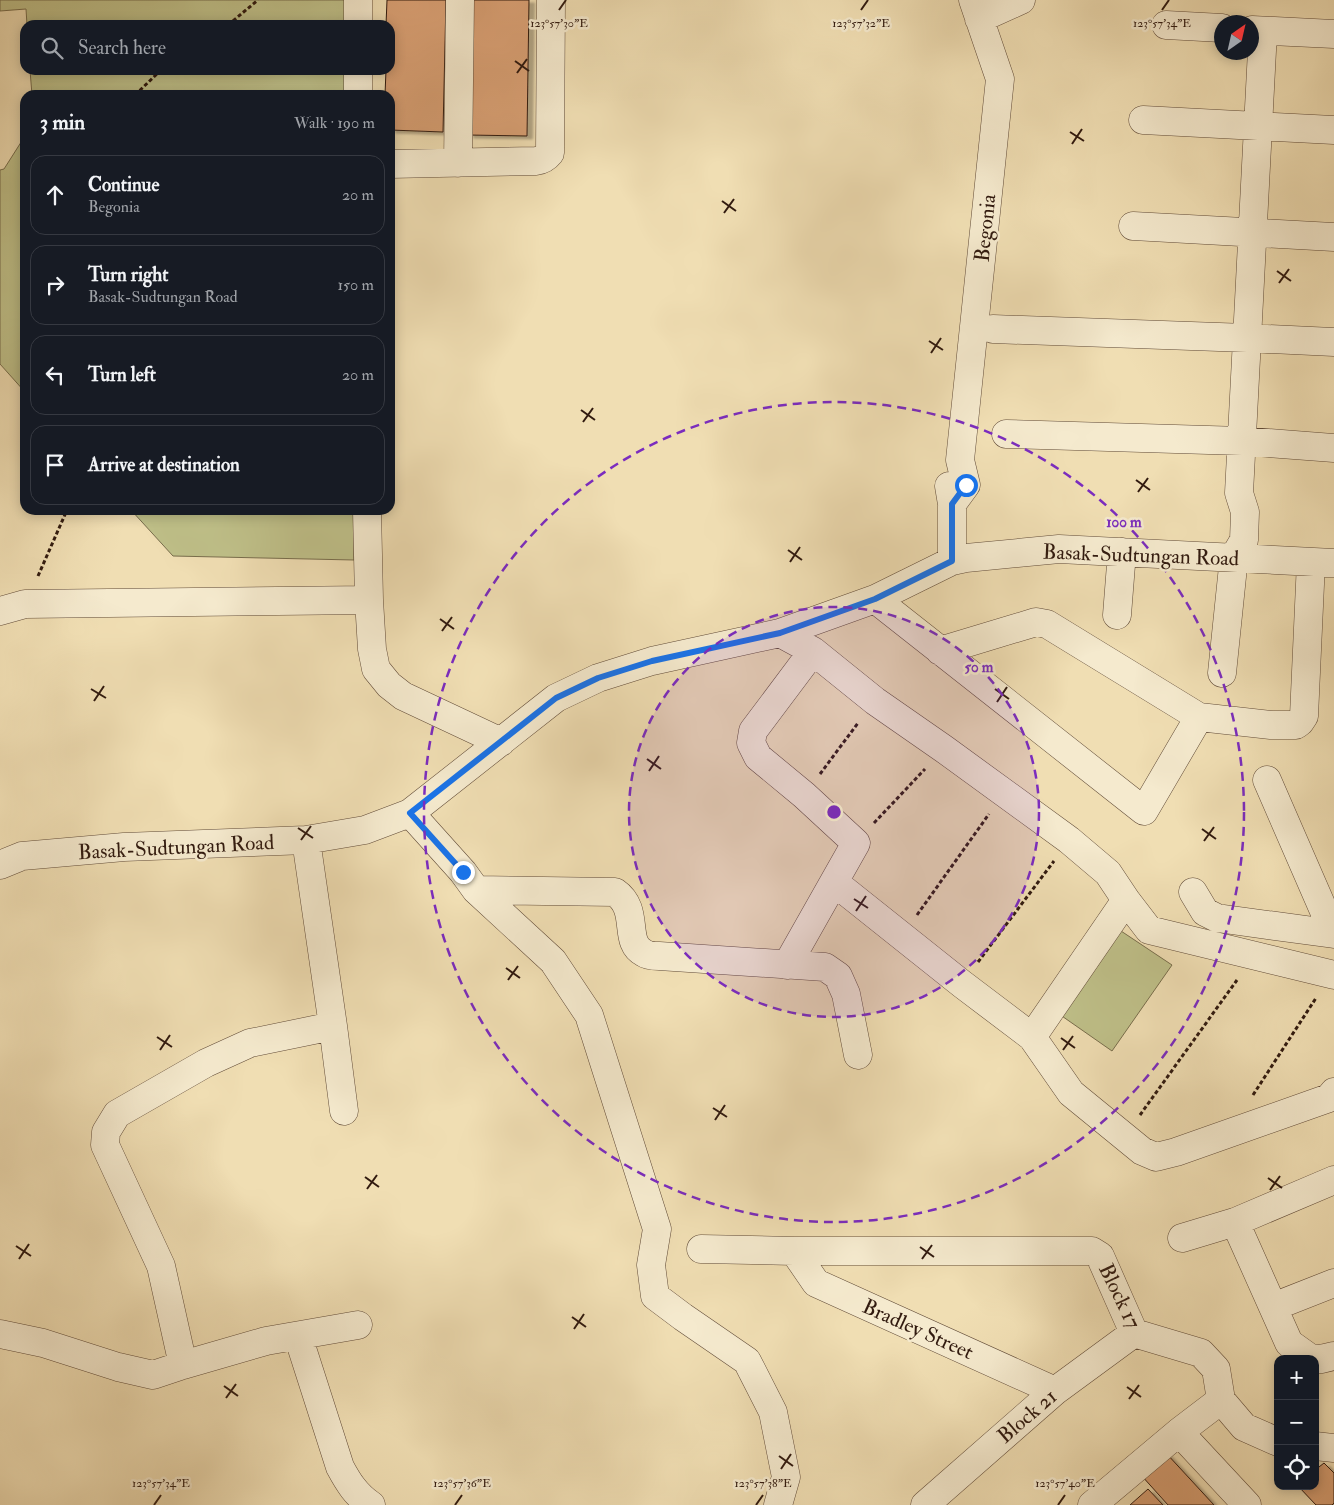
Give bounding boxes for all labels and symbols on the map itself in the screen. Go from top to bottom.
north arrow [1214,15,1259,60]
text: 123°57'30"E [530,16,588,31]
text: 123°57'32"E [832,16,890,31]
text: 123°57'34"E [1133,16,1191,31]
street label: Begonia [969,192,1003,263]
route start [955,474,978,497]
text: 100 m [1106,513,1142,532]
street label: Basak-Sudtungan Road [1042,539,1240,572]
text: 50 m [965,658,994,677]
centre of rings [825,803,843,821]
street label: Basak-Sudtungan Road [77,829,276,866]
route end [452,861,475,884]
street label: Block 17 [1092,1259,1147,1334]
street label: Bradley Street [858,1293,978,1366]
street label: Block 21 [992,1383,1063,1450]
text: 123°57'34"E [132,1476,190,1491]
text: 123°57'36"E [433,1476,491,1491]
text: 123°57'38"E [734,1476,792,1491]
text: 123°57'40"E [1035,1476,1095,1491]

